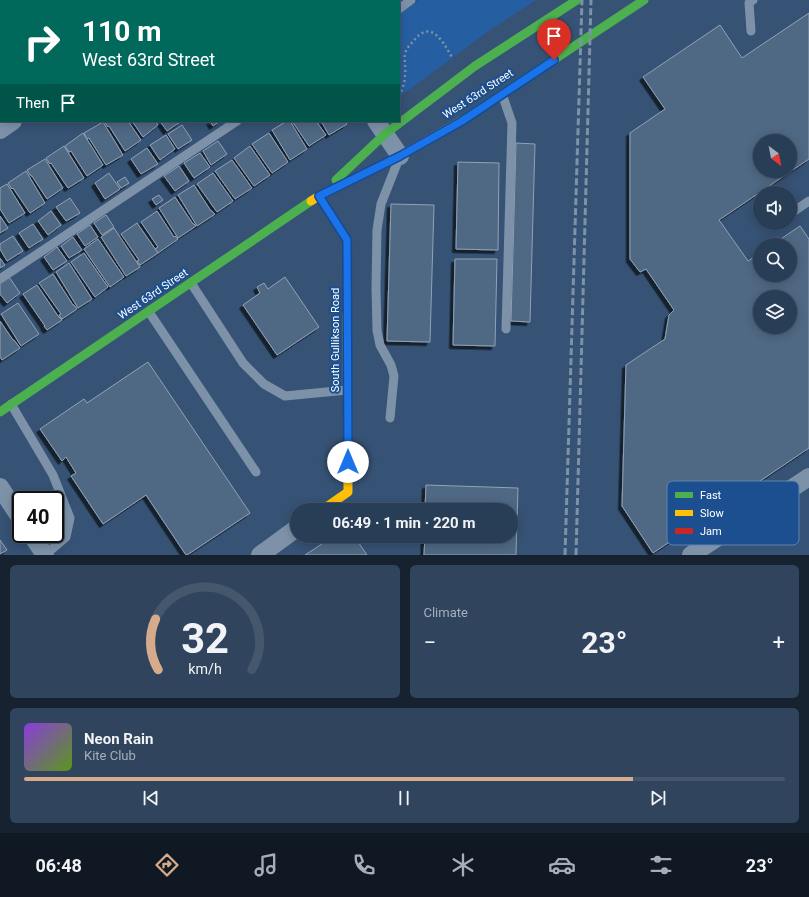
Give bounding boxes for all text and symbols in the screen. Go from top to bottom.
text: 110 m [82,15,161,48]
icon: right [16,16,68,68]
pin [537,19,571,60]
icon: arrive [543,25,565,47]
text: West 63rd Street [82,49,215,70]
street label: West 63rd Street [440,66,516,122]
icon: arrive [57,92,79,114]
text: Then [16,94,49,112]
north arrow [753,134,797,178]
map controls [753,134,797,334]
button: sound [753,186,797,230]
button: search [753,238,797,282]
street label: West 63rd Street [116,266,191,322]
street label: South Gullikson Road [329,288,342,392]
button: layers [753,290,797,334]
position arrow [327,441,369,483]
legend [667,481,799,545]
text: Fast [700,489,722,502]
speed limit sign: 40 [12,491,64,543]
text: Slow [700,507,724,520]
text: 06:49 · 1 min · 220 m [333,514,475,532]
text: Jam [700,525,722,538]
text: Climate [424,605,468,620]
text: 32 [181,613,229,662]
text: 23° [581,625,627,660]
text: − [424,630,436,655]
text: + [773,630,785,655]
text: km/h [188,660,222,676]
text: Neon Rain [84,730,153,748]
text: Kite Club [84,748,136,763]
icon: previous [140,787,162,809]
icon: pause [393,787,415,809]
icon: next [647,787,669,809]
icon: directions [153,851,181,879]
icon: music [252,851,280,879]
icon: phone [350,851,378,879]
icon: climate [449,851,477,879]
icon: car [548,851,576,879]
icon: filters [647,851,675,879]
text: 06:48 [35,855,82,876]
text: 23° [746,855,774,876]

